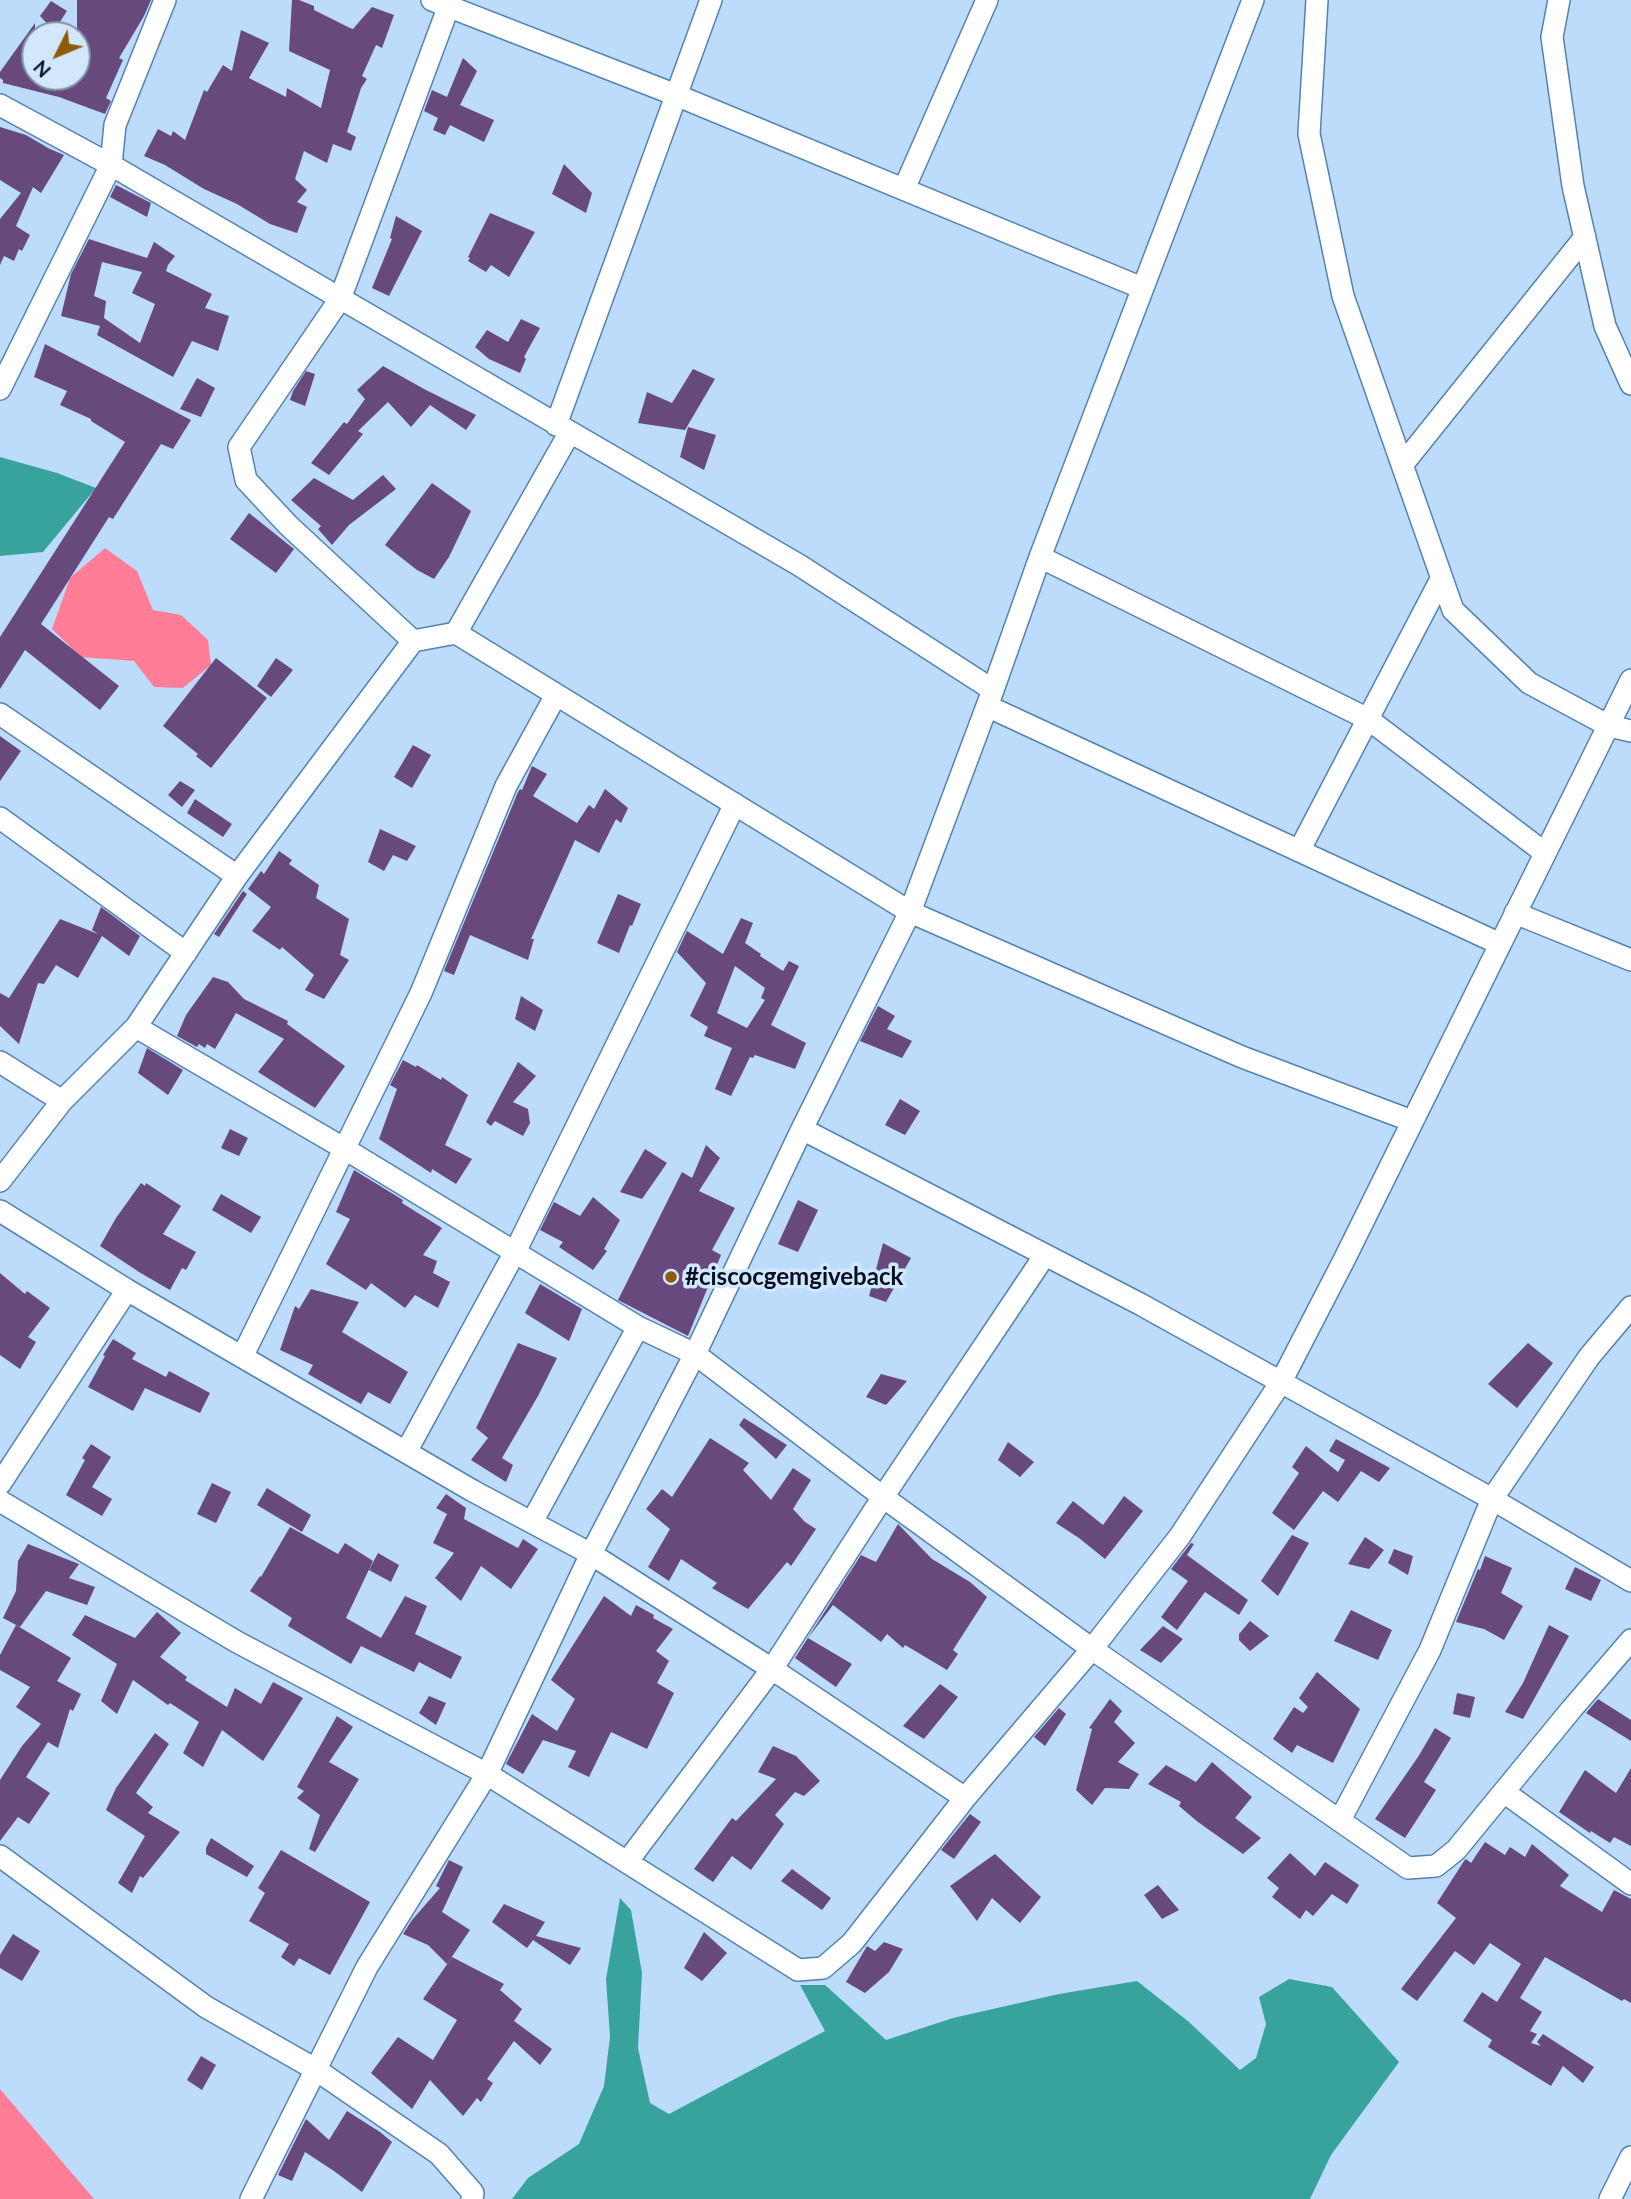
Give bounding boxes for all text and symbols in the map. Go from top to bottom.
north arrow [21,21,91,91]
text: N [28,56,55,83]
place label: #ciscocgemgiveback [685,1263,903,1291]
marker: #ciscocgemgiveback [663,1269,679,1285]

